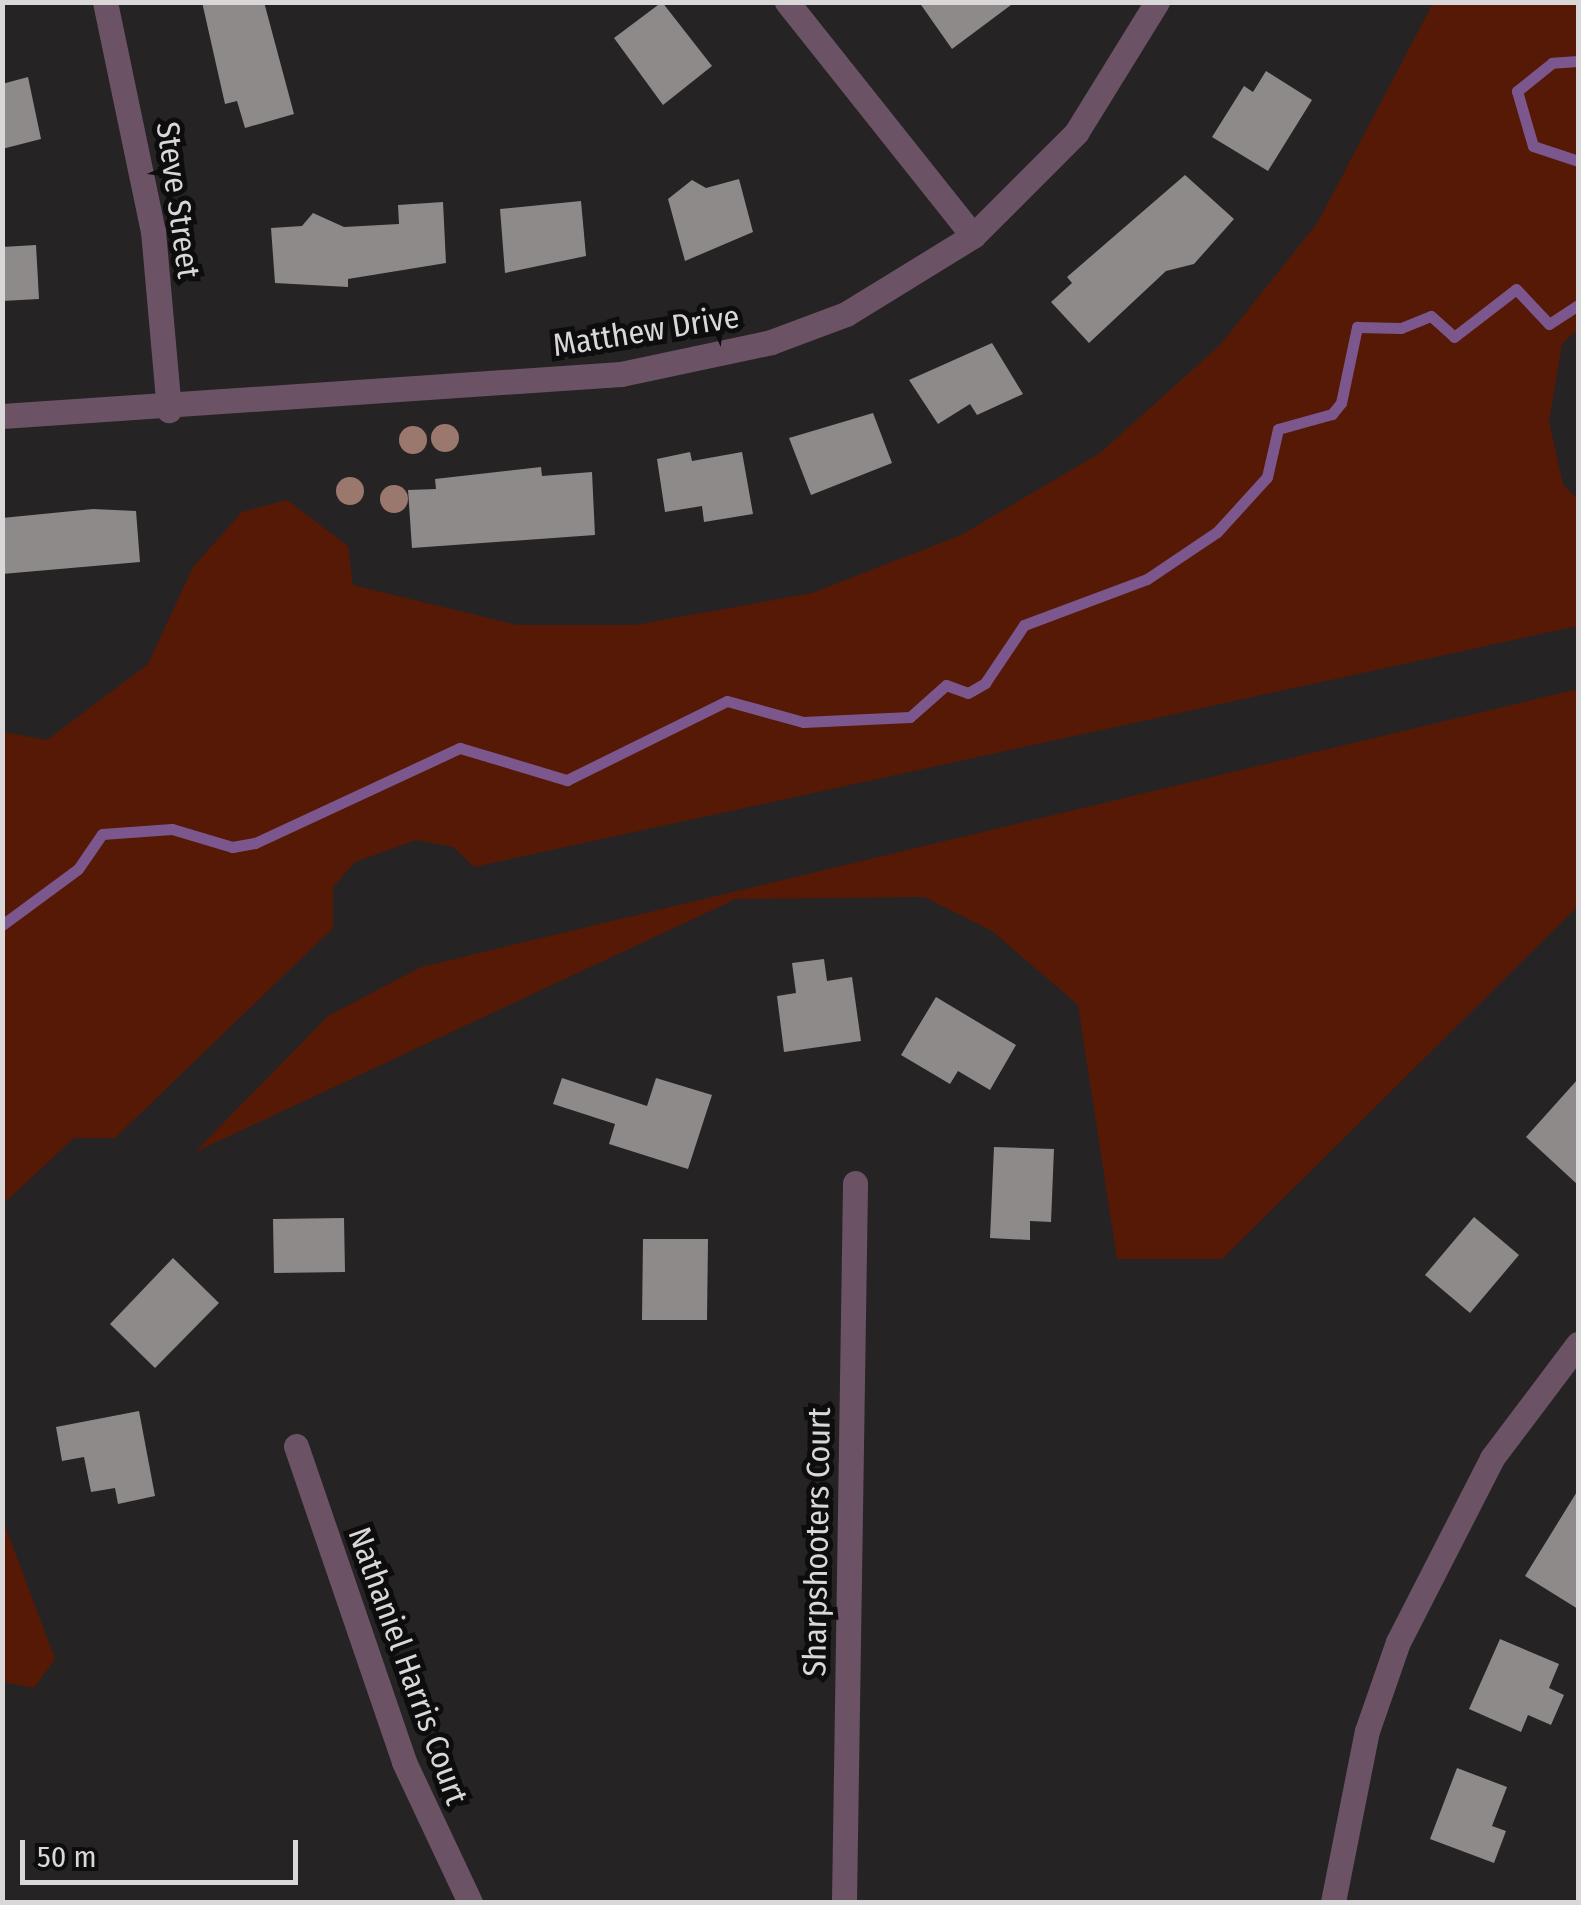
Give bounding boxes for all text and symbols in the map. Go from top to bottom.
street label: Steve Street [148,119,208,281]
street label: Matthew Drive [550,297,742,365]
street label: Sharpshooters Court [795,1407,839,1677]
street label: Nathaniel Harris Court [340,1522,476,1810]
scale bar [25,1820,302,1882]
text: 50 m [37,1839,97,1875]

